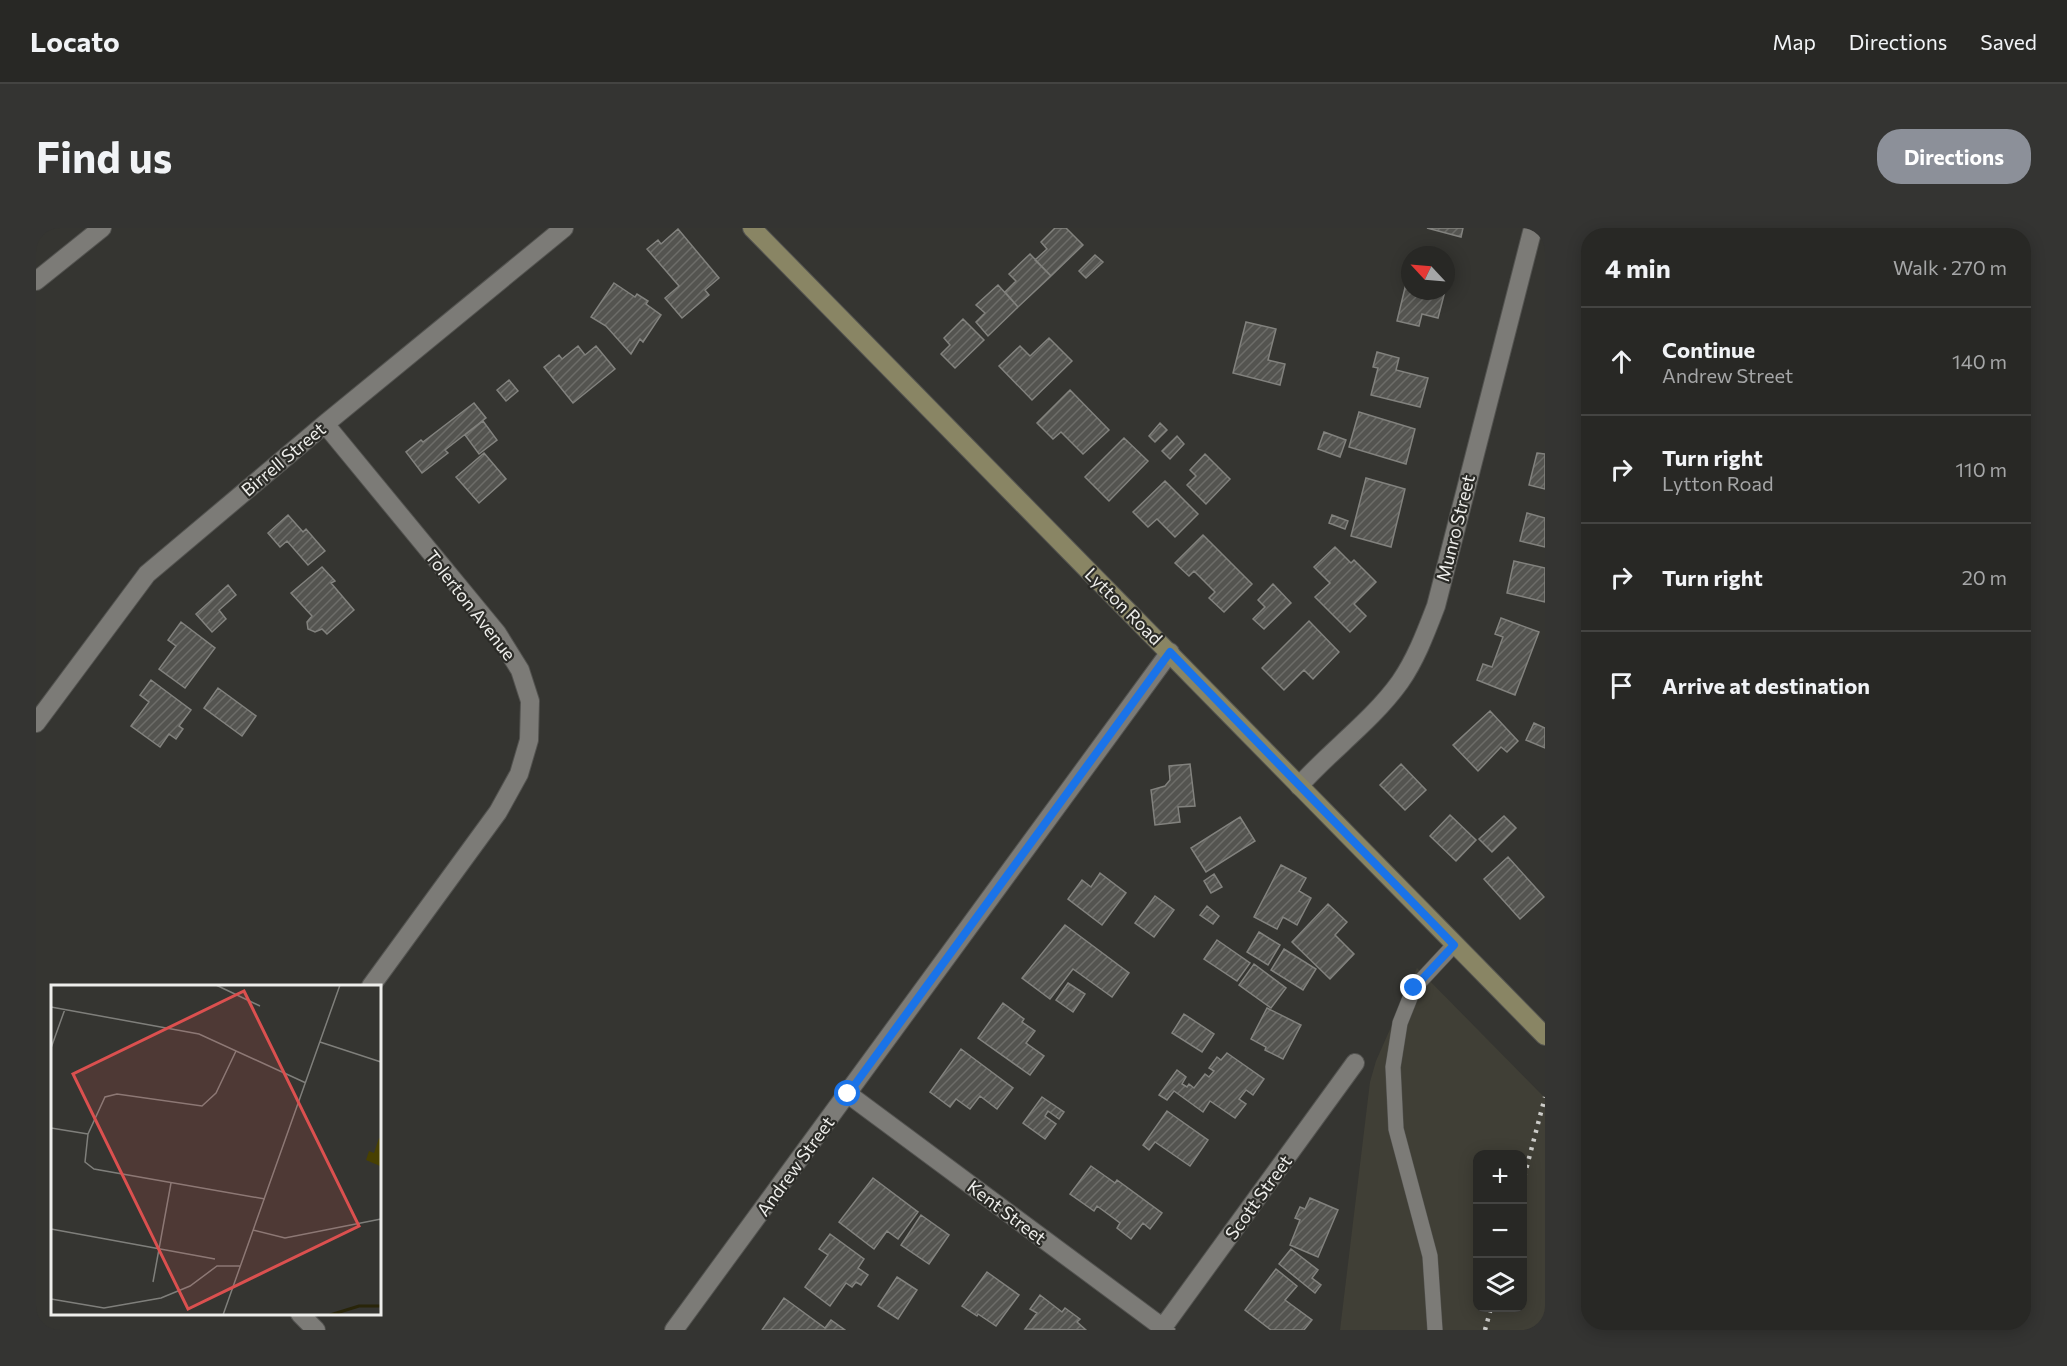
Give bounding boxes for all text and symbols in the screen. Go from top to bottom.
text: Locato [30,24,120,58]
text: Map [1773,29,1816,54]
text: Directions [1849,29,1947,54]
text: Saved [1980,29,2037,54]
button: Directions [1877,129,2031,184]
text: Find us [36,130,172,182]
north arrow [1401,246,1455,300]
text: 4 min [1605,252,1671,283]
text: Walk · 270 m [1893,255,2007,279]
text: Continue [1662,336,1755,363]
icon: ahead [1605,345,1638,378]
text: 140 m [1952,349,2007,373]
text: Andrew Street [1662,363,1793,387]
street label: Birrell Street [236,417,330,501]
text: Turn right [1662,444,1763,471]
icon: right [1605,453,1638,486]
text: 110 m [1956,457,2007,481]
text: Lytton Road [1662,471,1773,495]
street label: Munro Street [1431,472,1479,584]
street label: Tolerton Avenue [421,545,521,665]
icon: right [1605,561,1638,594]
street label: Lytton Road [1081,563,1167,649]
text: Turn right [1662,564,1763,591]
text: 20 m [1962,565,2007,589]
icon: arrive [1605,669,1638,702]
text: Arrive at destination [1662,672,1870,699]
route end [1400,974,1426,1000]
inset map [51,985,381,1315]
route start [834,1080,860,1106]
street label: Andrew Street [751,1112,839,1220]
street label: Scott Street [1220,1150,1296,1244]
map controls [1473,1150,1527,1312]
button: + [1473,1150,1527,1204]
street label: Kent Street [963,1175,1051,1249]
button: − [1473,1204,1527,1258]
button: layers [1473,1258,1527,1312]

